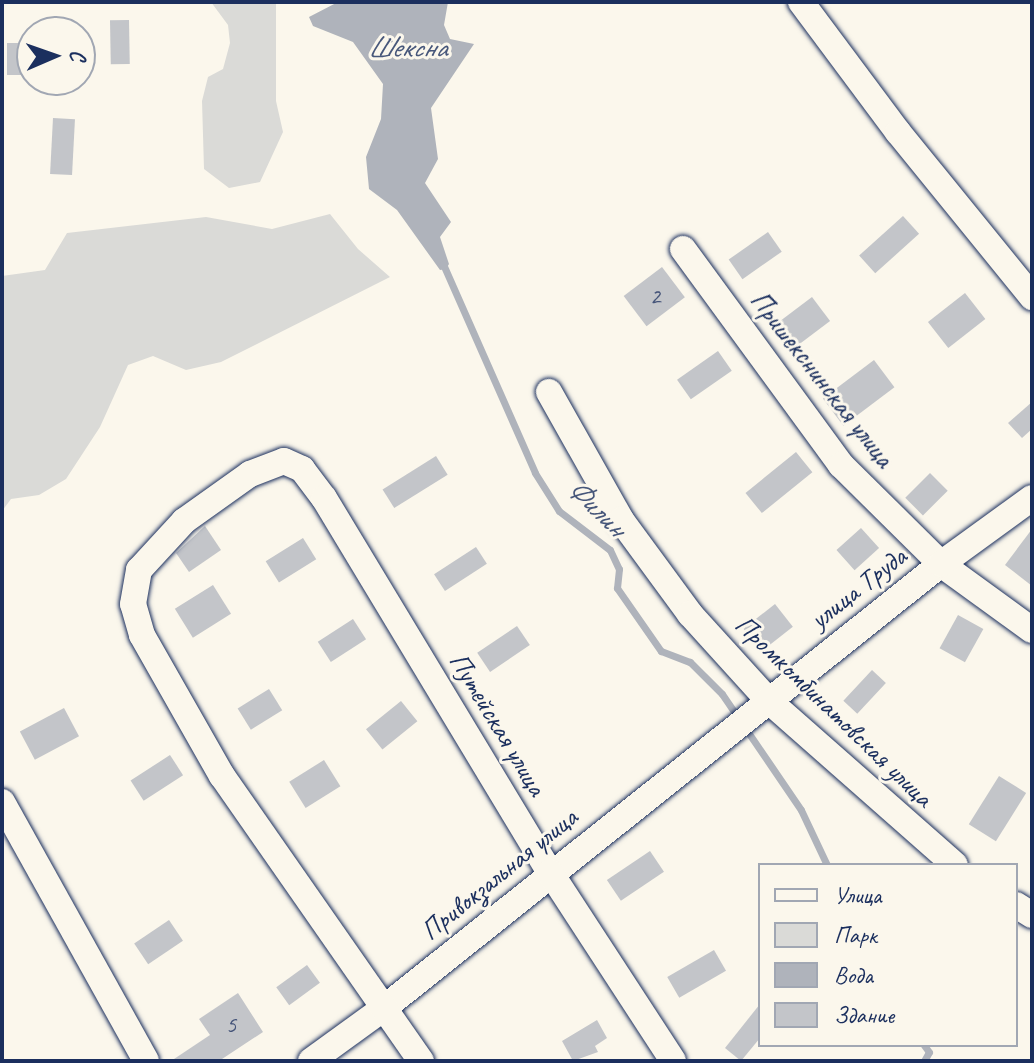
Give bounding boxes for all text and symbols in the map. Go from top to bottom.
north arrow [16,16,96,96]
water label: Шексна [367,29,447,65]
text: С [64,49,92,61]
house number: 2 [650,283,660,311]
street label: Пришекснинская улица [742,283,902,475]
water label: Филин [560,470,634,544]
street label: улица Труда [804,541,912,635]
street label: Промкомбинатовская улица [727,607,941,815]
street label: Путейская улица [442,645,554,803]
street label: Привокзальная улица [413,800,585,948]
legend [758,863,1018,1047]
text: Улица [834,880,882,910]
text: Парк [834,920,877,950]
text: Вода [834,960,873,990]
text: Здание [834,1000,894,1030]
house number: 5 [226,1011,236,1039]

